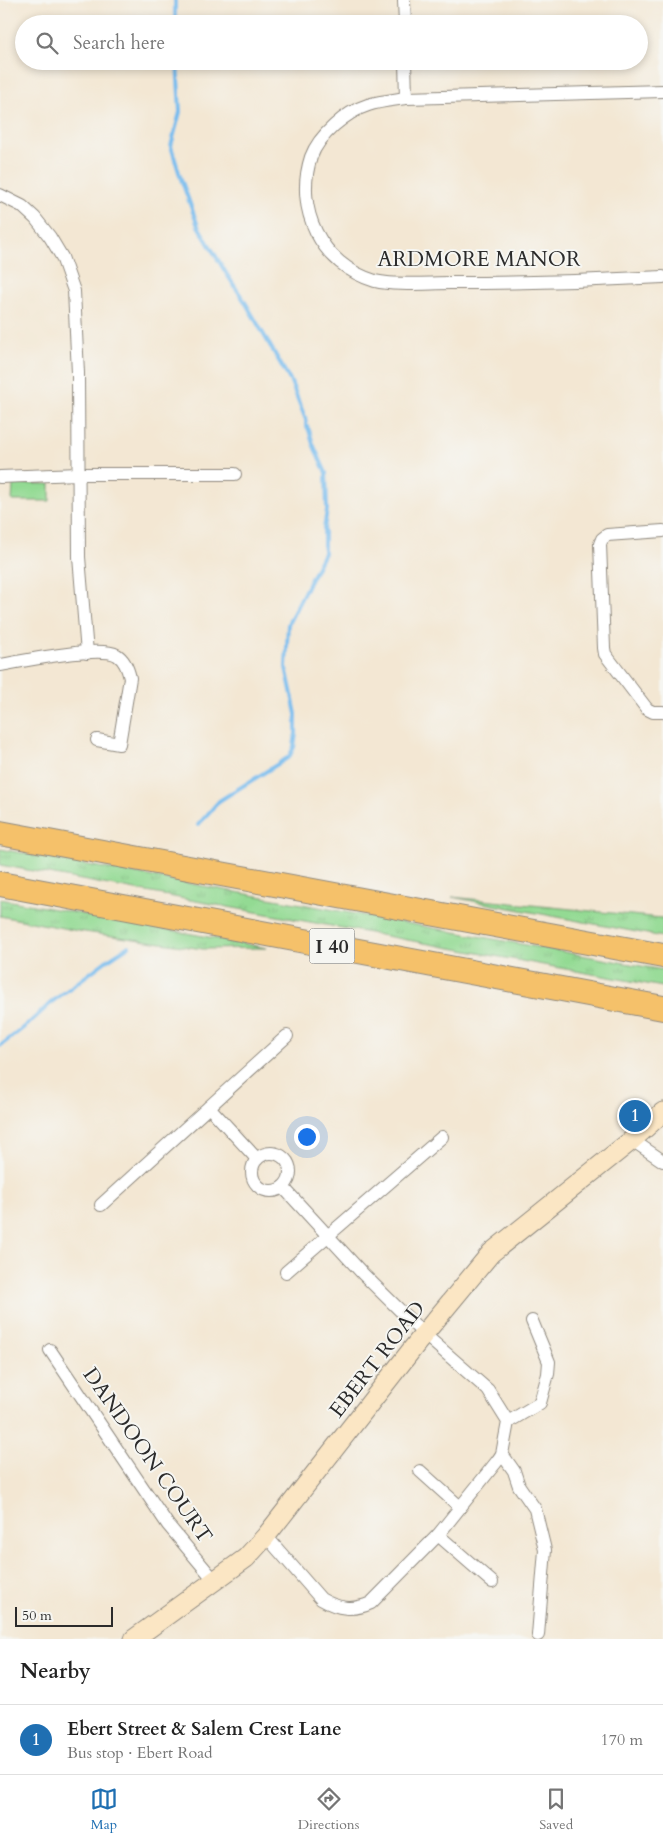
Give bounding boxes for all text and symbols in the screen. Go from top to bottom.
search box [15,15,648,70]
icon: search [33,29,61,57]
text: Search here [73,30,165,56]
street label: ARDMORE MANOR [378,245,581,274]
road number: I 40 [310,928,354,964]
pin: 1 [619,1097,651,1135]
your location [294,1124,320,1150]
street label: EBERT ROAD [323,1295,432,1424]
street label: DANDOON COURT [76,1362,219,1549]
scale bar [15,1604,112,1627]
text: 50 m [22,1606,52,1625]
text: Nearby [20,1657,91,1686]
text: Ebert Street & Salem Crest Lane [67,1716,342,1742]
text: 1 [32,1729,40,1751]
text: 170 m [601,1729,643,1751]
text: Bus stop · Ebert Road [67,1742,213,1764]
tab: Map [90,1785,118,1834]
tab: Directions [298,1785,359,1834]
tab: Saved [539,1785,573,1834]

